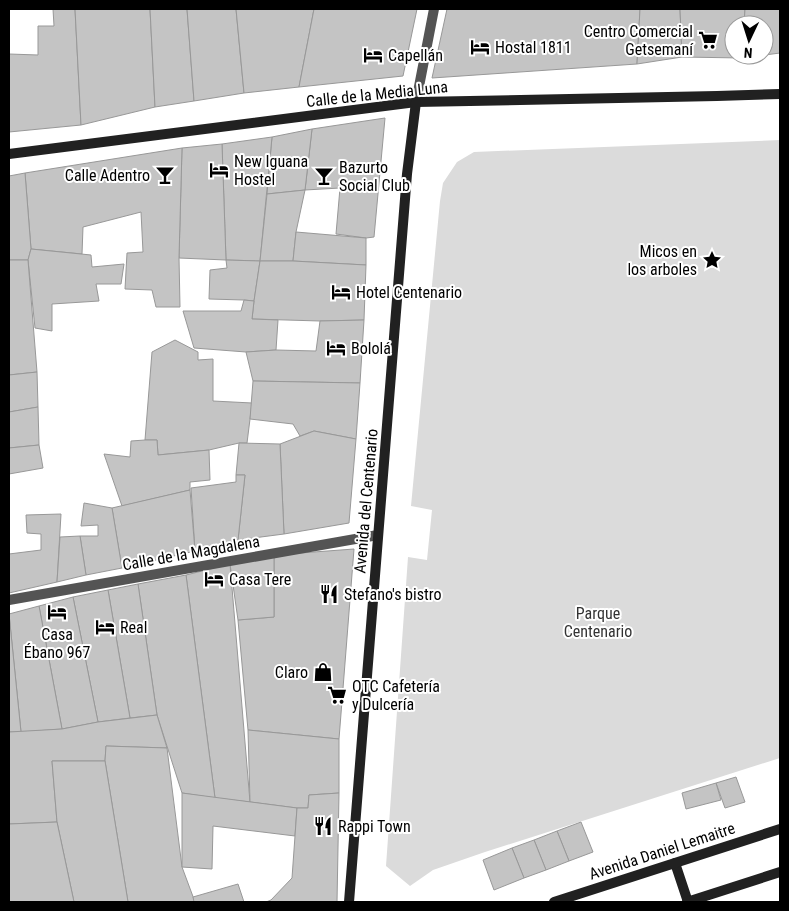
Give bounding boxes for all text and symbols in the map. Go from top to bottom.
north arrow [724,15,774,65]
place label: Centro Comercial Getsemaní [584,22,694,59]
supermarket icon: Centro Comercial Getsemaní [697,29,719,51]
hotel icon: Hostal 1811 [469,36,491,58]
place label: Hostal 1811 [495,38,572,57]
hotel icon: Capellán [362,44,384,66]
text: N [743,45,753,61]
place label: Capellán [388,46,443,65]
street label: Calle de la Media Luna [305,77,449,111]
place label: New Iguana Hostel [234,152,308,189]
place label: Bazurto Social Club [339,158,410,195]
hotel icon: New Iguana Hostel [208,159,230,181]
bar icon: Calle Adentro [154,164,176,186]
bar icon: Bazurto Social Club [313,165,335,187]
place label: Calle Adentro [65,166,150,185]
place label: Micos en los arboles [627,242,697,279]
place icon: Micos en los arboles [701,249,723,271]
hotel icon: Hotel Centenario [330,281,352,303]
place label: Hotel Centenario [356,283,462,302]
hotel icon: Bololá [325,337,347,359]
place label: Bololá [351,339,391,358]
street label: Avenida del Centenario [350,428,382,574]
street label: Calle de la Magdalena [121,532,261,574]
hotel icon: Casa Tere [203,568,225,590]
place label: Casa Tere [229,570,291,589]
restaurant icon: Stefano's bistro [318,583,340,605]
place label: Stefano's bistro [344,585,441,604]
hotel icon: Casa Ébano 967 [46,601,68,623]
park label: Parque Centenario [564,604,632,641]
hotel icon: Real [94,616,116,638]
place label: Real [120,618,147,637]
place label: Casa Ébano 967 [24,625,90,662]
shop icon: Claro [312,661,334,683]
place label: Claro [275,663,308,682]
place label: OTC Cafetería y Dulcería [352,677,440,714]
supermarket icon: OTC Cafetería y Dulcería [326,684,348,706]
restaurant icon: Rappi Town [312,815,334,837]
place label: Rappi Town [338,817,411,836]
street label: Avenida Daniel Lemaitre [587,818,737,884]

